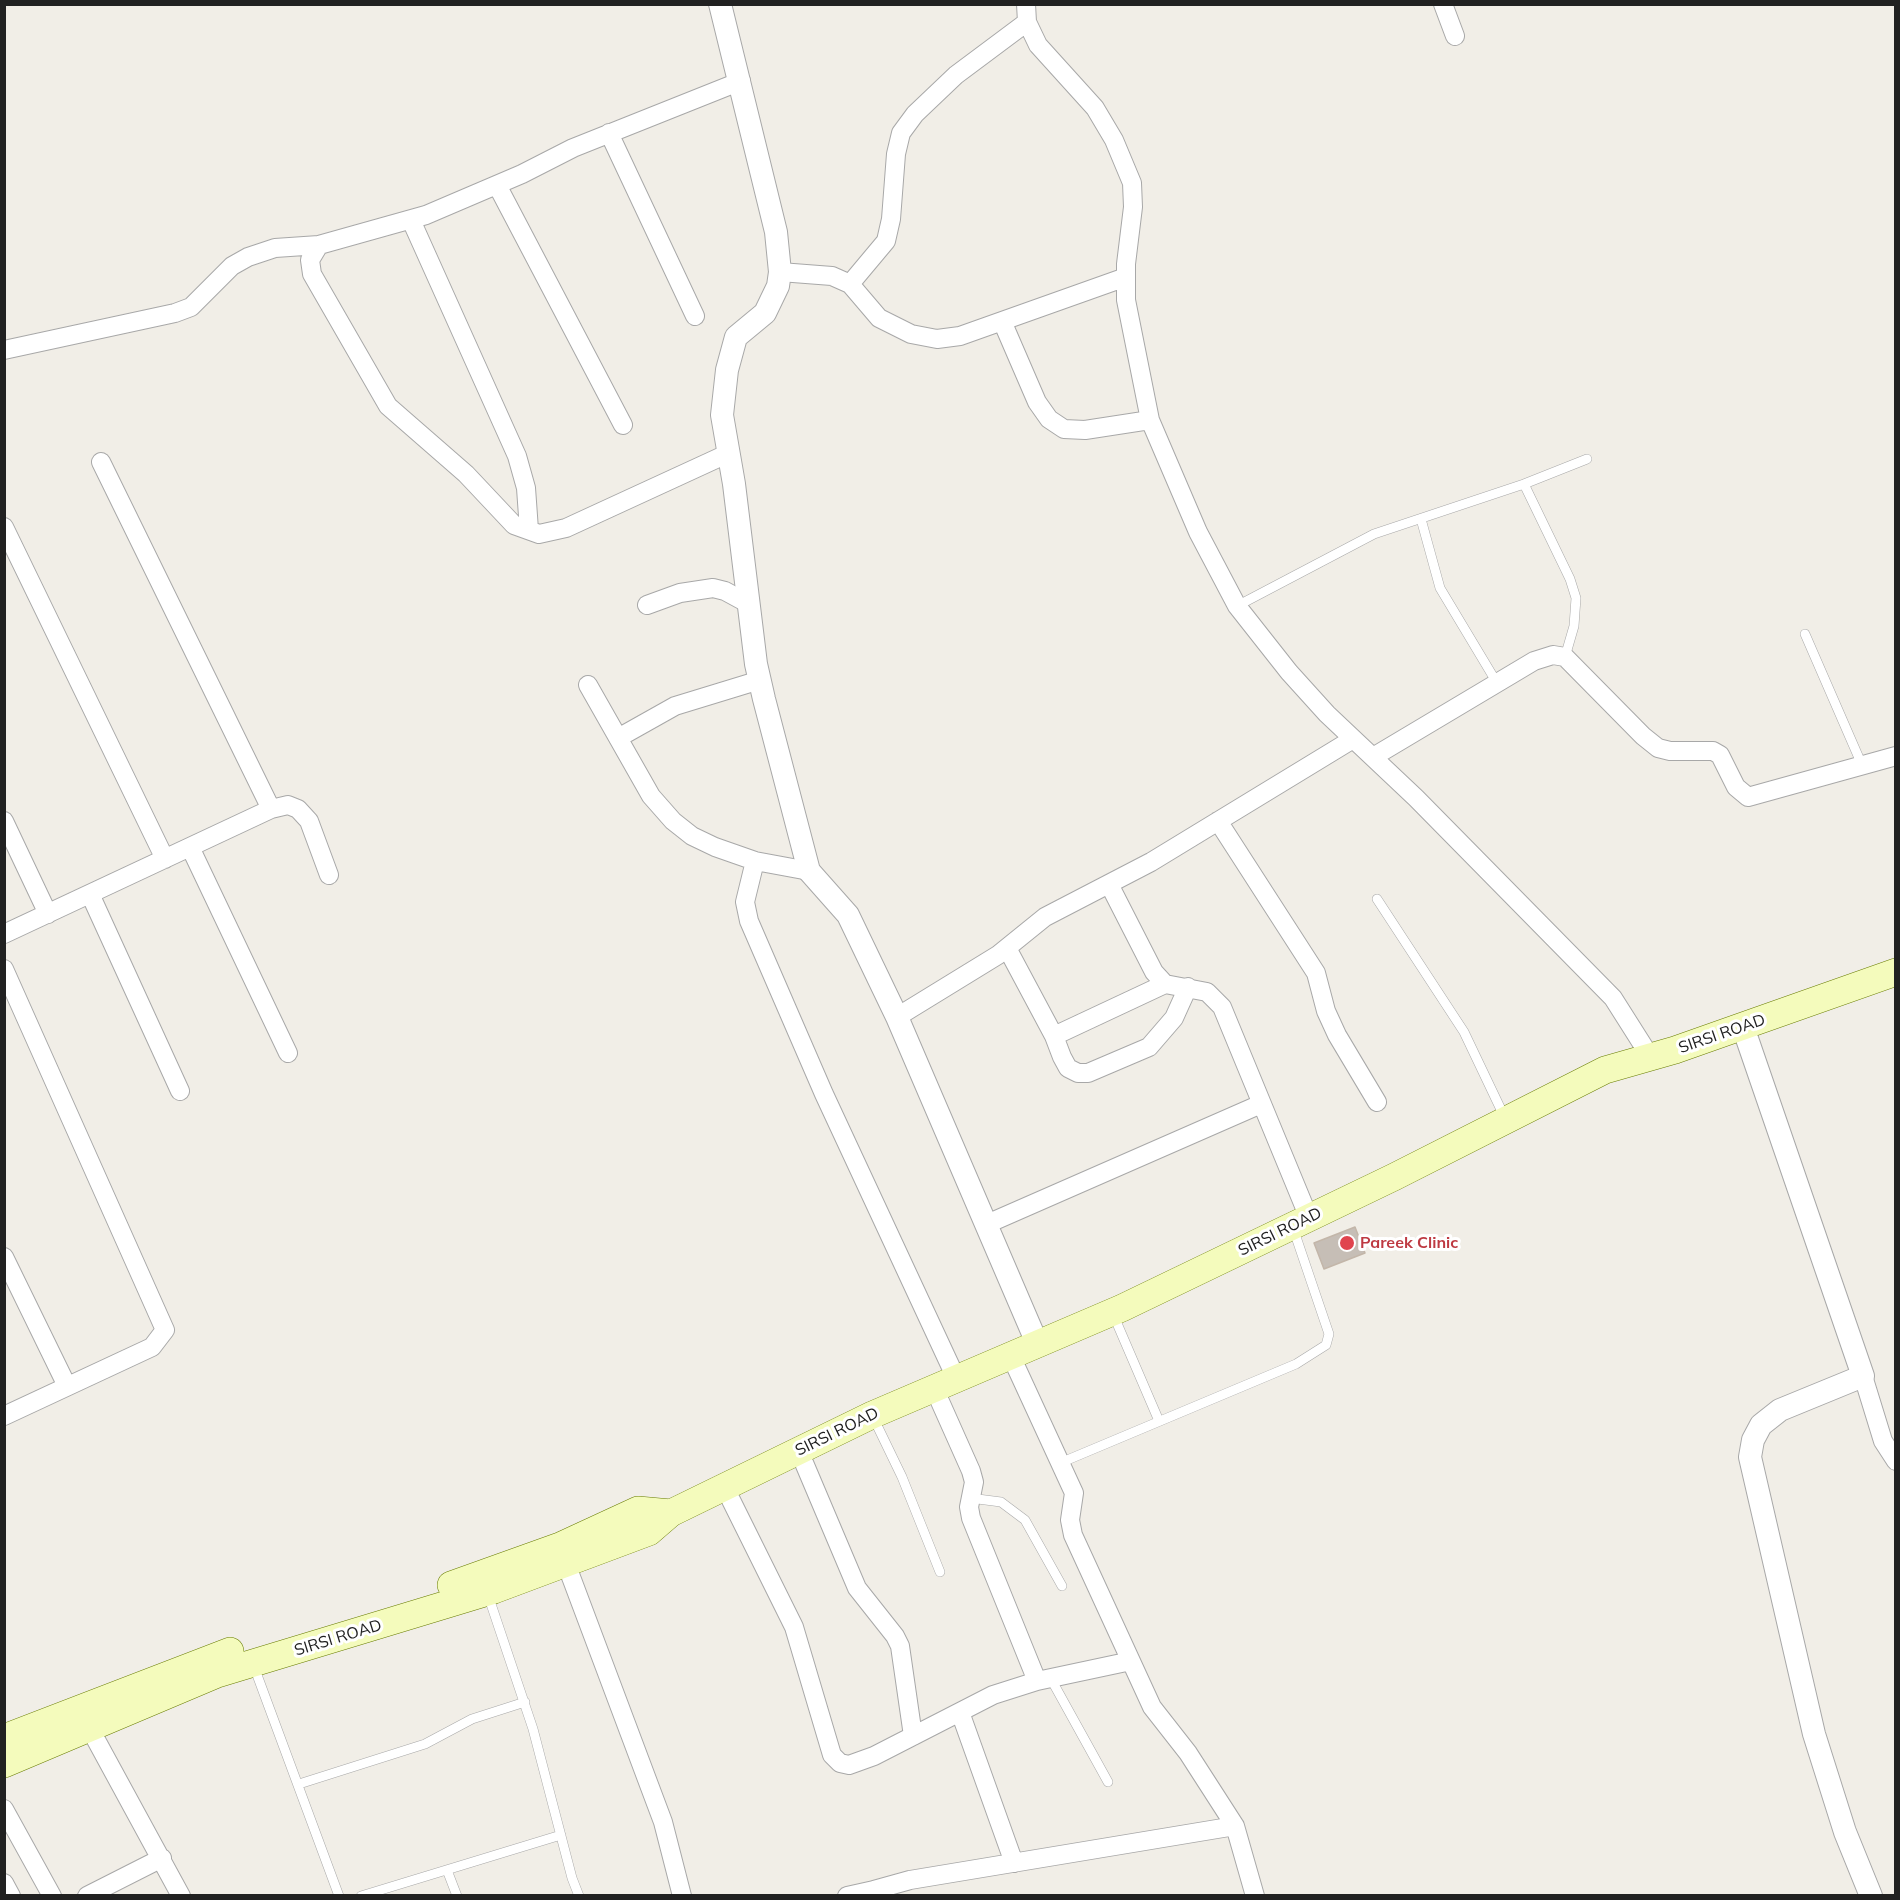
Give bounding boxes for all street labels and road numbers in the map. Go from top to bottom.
street label: SIRSI ROAD [1676,1010,1768,1058]
street label: SIRSI ROAD [1235,1204,1325,1260]
street label: SIRSI ROAD [792,1404,882,1460]
street label: SIRSI ROAD [292,1616,384,1660]

